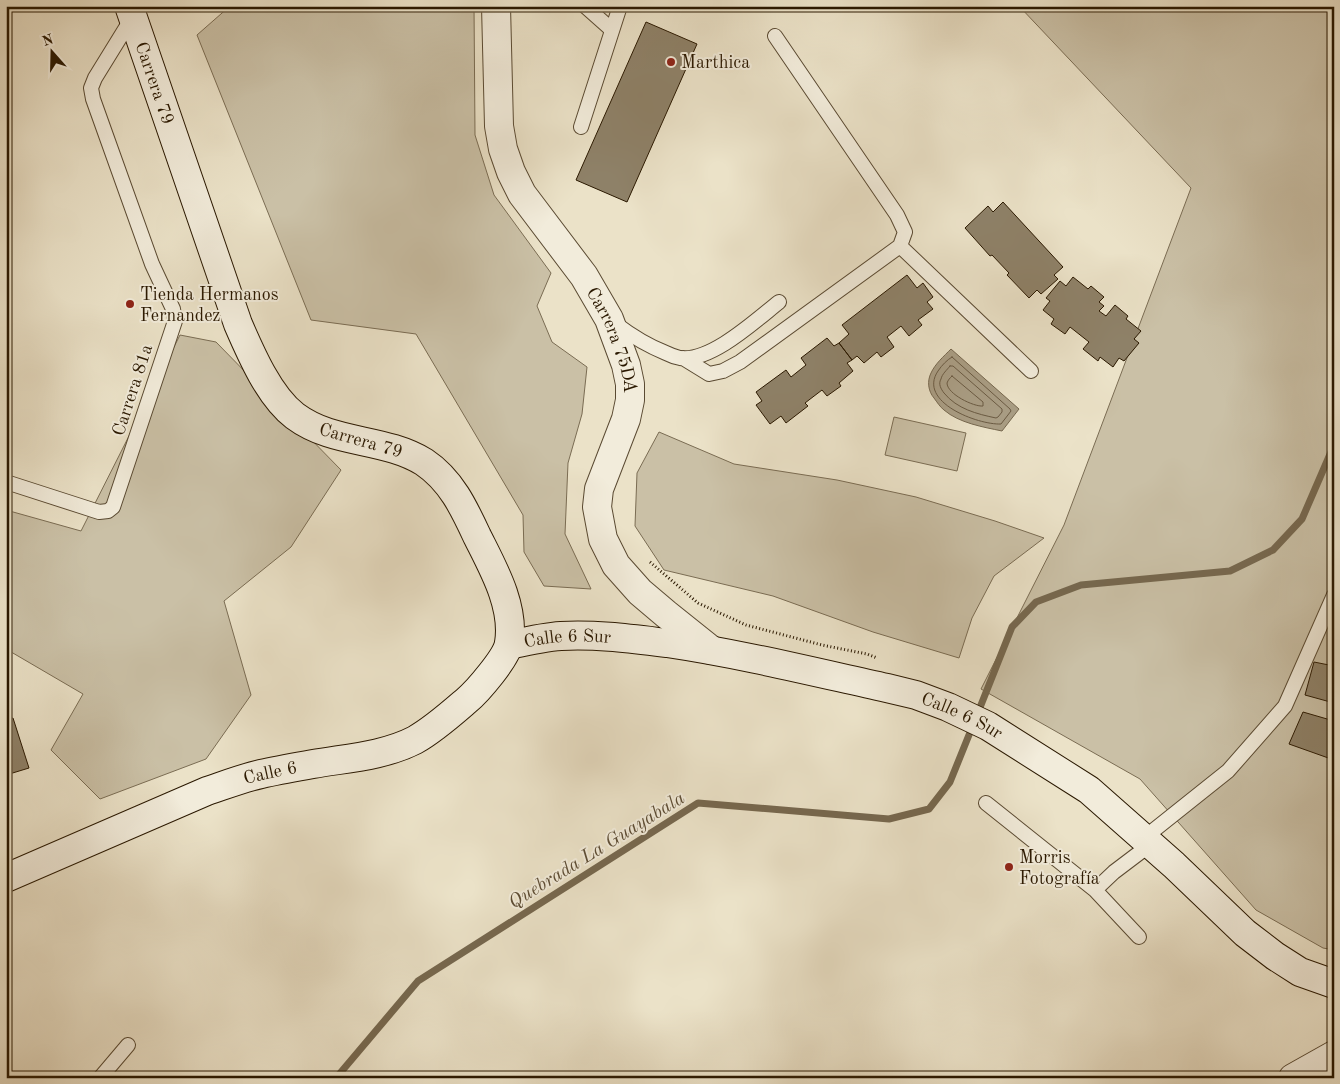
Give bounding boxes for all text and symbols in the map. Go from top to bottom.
north arrow [28,28,78,78]
text: N [40,32,56,49]
street label: Carrera 79 [132,40,177,127]
place label: Marthica [681,54,750,72]
marker: Marthica [665,56,677,68]
street label: Carrera 75DA [583,284,638,393]
place label: Tienda Hermanos Fernandez [140,286,279,325]
marker: Tienda Hermanos Fernandez [124,298,136,310]
street label: Carrera 81a [110,342,156,438]
street label: Carrera 79 [317,420,405,461]
street label: Calle 6 Sur [522,628,612,651]
street label: Calle 6 Sur [919,690,1006,743]
street label: Calle 6 [242,759,299,788]
water label: Quebrada La Guayabala [506,789,689,913]
place label: Morris Fotografía [1019,849,1100,888]
marker: Morris Fotografía [1003,861,1015,873]

